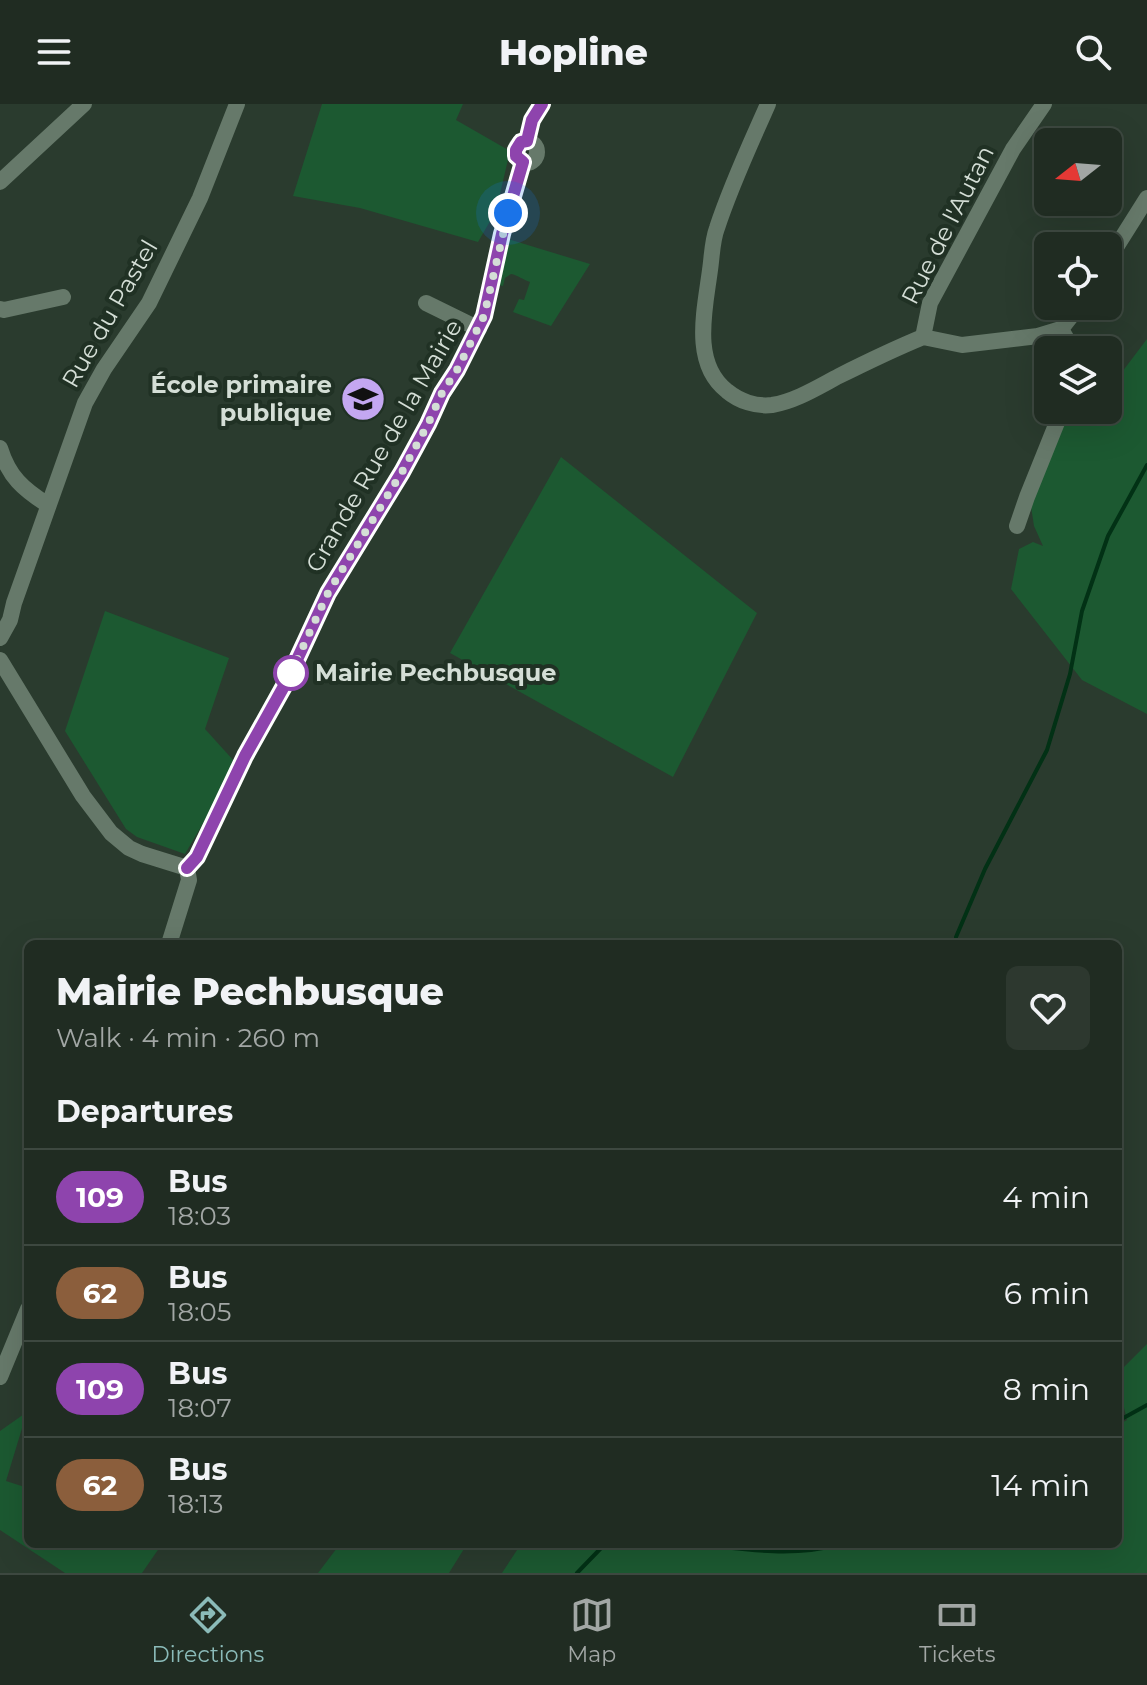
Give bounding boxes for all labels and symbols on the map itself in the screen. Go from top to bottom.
north arrow [1034,128,1122,216]
street label: Rue de l'Autan [895,141,1000,309]
your location [488,193,528,233]
street label: Rue du Pastel [56,235,164,393]
street label: Grande Rue de la Mairie [299,314,468,577]
place label: École primaire publique [151,370,332,427]
school or university icon: École primaire publique [339,375,387,423]
marker: Mairie Pechbusque [274,656,308,690]
place label: Mairie Pechbusque [315,658,556,687]

